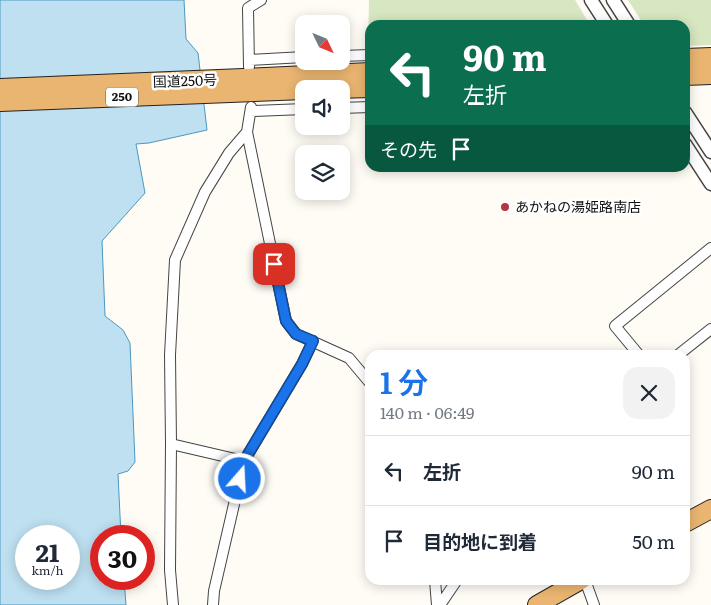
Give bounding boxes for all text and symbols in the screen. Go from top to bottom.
north arrow [295,15,350,70]
map controls [295,15,350,200]
text: 90 m [463,30,547,82]
icon: left [380,40,445,105]
street label: 国道250号 [152,69,217,91]
text: 左折 [463,77,507,110]
button: sound [295,80,350,135]
road number: 250 [106,88,138,106]
text: その先 [380,135,437,163]
icon: arrive [447,135,475,163]
button: layers [295,145,350,200]
place label: あかねの湯姫路南店 [515,196,641,216]
marker: あかねの湯姫路南店 [499,201,511,213]
pin [253,243,295,285]
icon: arrive [260,250,288,278]
text: 1 分 [380,359,428,403]
button: close [623,367,675,419]
text: 140 m · 06:49 [380,400,474,424]
position arrow [213,452,265,504]
icon: left [380,457,408,485]
text: 左折 [423,457,461,485]
text: 90 m [632,457,675,485]
speed limit sign: 30 [90,525,155,590]
icon: arrive [380,527,408,555]
text: 目的地に到着 [423,527,537,555]
text: 50 m [632,527,675,555]
text: 21 [36,533,59,570]
text: km/h [32,561,63,579]

